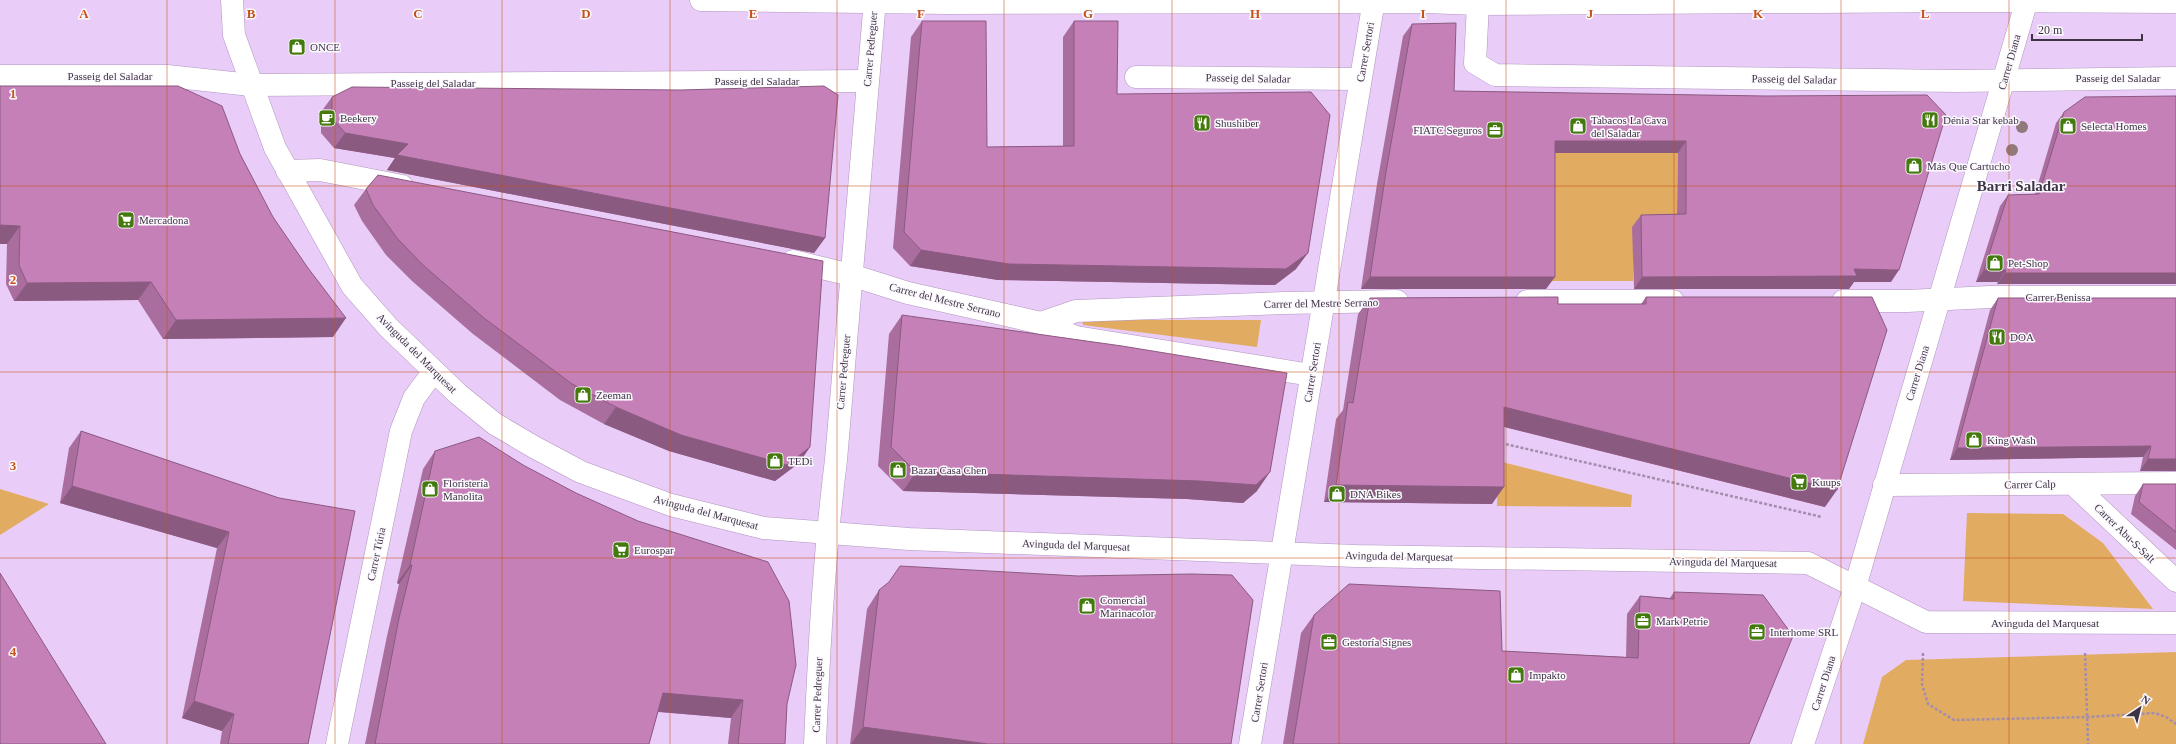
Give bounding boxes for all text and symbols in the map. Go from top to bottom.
text: A [79,6,89,21]
text: B [247,6,256,21]
text: C [413,6,423,21]
text: D [581,6,591,21]
text: E [749,6,757,21]
text: F [917,6,925,21]
text: G [1083,6,1093,21]
text: H [1250,6,1260,21]
text: I [1420,6,1426,21]
text: J [1587,6,1594,21]
text: K [1753,6,1764,21]
text: L [1921,6,1930,21]
street label: Carrer Pedreguer [861,11,879,87]
scale bar [2032,16,2142,42]
street label: Carrer Sertori [1354,21,1376,83]
text: 20 m [2038,23,2063,37]
street label: Carrer Diana [1995,33,2023,91]
shop icon: ONCE [287,37,307,57]
place label: ONCE [310,41,340,53]
street label: Passeig del Saladar [68,70,153,82]
street label: Passeig del Saladar [1205,71,1291,85]
street label: Passeig del Saladar [1751,72,1837,86]
street label: Passeig del Saladar [2076,72,2161,84]
street label: Passeig del Saladar [715,75,800,87]
street label: Passeig del Saladar [391,77,476,89]
text: 1 [10,86,16,101]
cafe icon: Beekery [317,108,337,128]
restaurant icon: Dénia Star kebab [1920,110,1940,130]
place label: Beekery [340,112,377,124]
restaurant icon: Shushiber [1192,113,1212,133]
place label: Tabacos La Cava del Saladar [1591,114,1667,139]
place label: Dénia Star kebab [1943,114,2019,126]
shop icon: Tabacos La Cava del Saladar [1568,116,1588,136]
shop icon: Selecta Homes [2058,116,2078,136]
place label: Shushiber [1215,117,1259,129]
office icon: FIATC Seguros [1485,120,1505,140]
place label: Selecta Homes [2081,120,2147,132]
place label: FIATC Seguros [1413,124,1482,136]
shop icon: Más Que Cartucho [1904,156,1924,176]
place label: Más Que Cartucho [1927,160,2011,172]
district label: Barri Saladar [1977,178,2066,194]
supermarket icon: Mercadona [116,210,136,230]
place label: Mercadona [139,214,189,226]
shop icon: Pet-Shop [1985,253,2005,273]
place label: Pet-Shop [2008,257,2049,269]
text: 2 [10,272,16,287]
street label: Carrer del Mestre Serrano [888,280,1002,320]
street label: Carrer Benissa [2025,291,2091,303]
street label: Carrer del Mestre Serrano [1264,296,1379,310]
street label: Avinguda del Marquesat [375,311,459,395]
restaurant icon: DOA [1987,327,2007,347]
place label: DOA [2010,331,2034,343]
street label: Carrer Pedreguer [834,334,852,410]
street label: Carrer Sertori [1301,341,1323,403]
street label: Carrer Diana [1903,344,1931,402]
shop icon: Zeeman [573,385,593,405]
place label: Zeeman [596,389,632,401]
shop icon: King Wash [1964,430,1984,450]
place label: King Wash [1987,434,2036,446]
shop icon: TEDi [765,451,785,471]
place label: TEDi [788,455,812,467]
text: 3 [10,458,17,473]
shop icon: Bazar Casa Chen [888,460,908,480]
place label: Bazar Casa Chen [911,464,987,476]
supermarket icon: Kuups [1789,472,1809,492]
place label: Kuups [1812,476,1841,488]
place label: Floristería Manolita [443,477,488,502]
street label: Carrer Calp [2004,478,2056,490]
shop icon: Floristería Manolita [420,479,440,499]
shop icon: DNA Bikes [1327,484,1347,504]
place label: DNA Bikes [1350,488,1401,500]
street label: Avinguda del Marquesat [652,492,760,532]
street label: Carrer Abu-S-Salt [2092,501,2158,565]
street label: Carrer Túria [364,526,388,582]
street label: Avinguda del Marquesat [1022,537,1130,553]
supermarket icon: Eurospar [611,540,631,560]
place label: Eurospar [634,544,674,556]
street label: Avinguda del Marquesat [1345,549,1453,563]
street label: Avinguda del Marquesat [1669,555,1777,569]
place label: Comercial Marinacolor [1100,594,1155,619]
shop icon: Comercial Marinacolor [1077,596,1097,616]
office icon: Mark Petrie [1633,611,1653,631]
place label: Mark Petrie [1656,615,1708,627]
street label: Avinguda del Marquesat [1991,617,2099,629]
office icon: Interhome SRL [1747,622,1767,642]
place label: Interhome SRL [1770,626,1838,638]
office icon: Gestoría Signes [1319,632,1339,652]
place label: Gestoría Signes [1342,636,1411,648]
text: 4 [10,644,17,659]
street label: Carrer Diana [1808,654,1838,712]
street label: Carrer Pedreguer [810,657,824,733]
street label: Carrer Sertori [1248,661,1270,723]
shop icon: Impakto [1506,665,1526,685]
place label: Impakto [1529,669,1566,681]
north arrow [2120,688,2160,728]
text: N [2139,693,2152,707]

